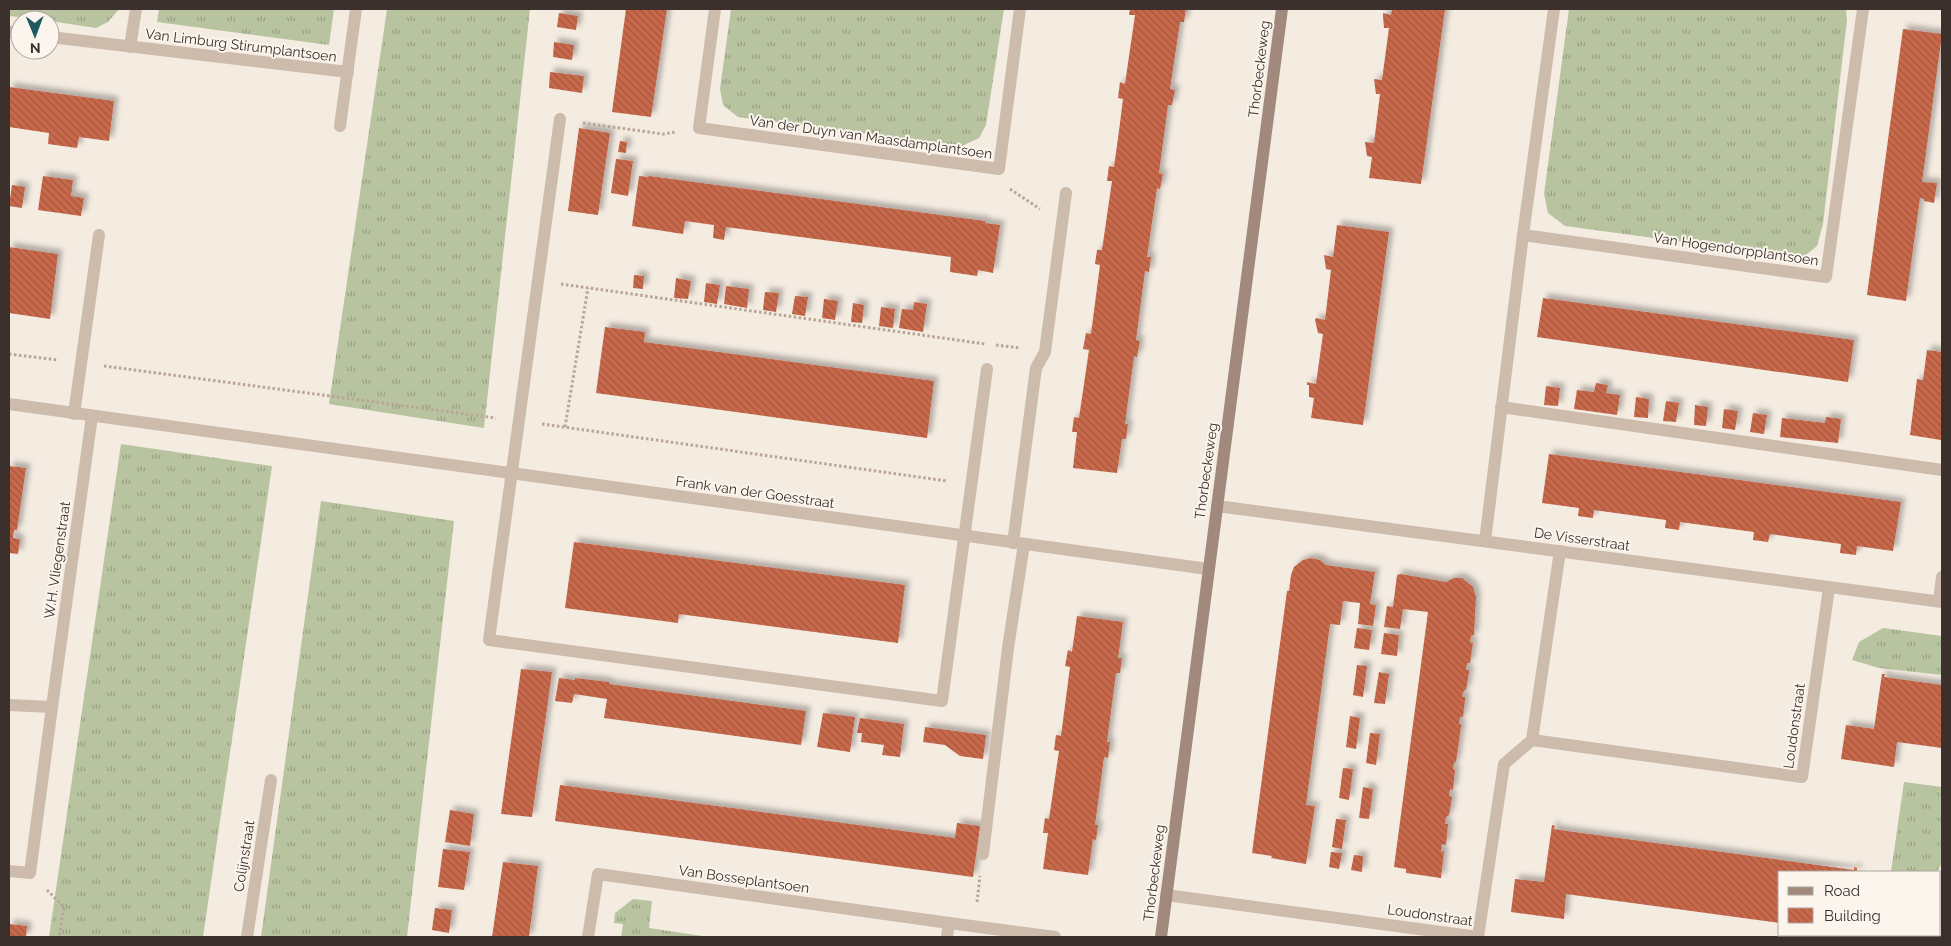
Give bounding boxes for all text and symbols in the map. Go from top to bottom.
north arrow [10,10,60,60]
street label: Thorbeckeweg [1245,20,1273,118]
street label: Van Limburg Stirumplantsoen [144,25,338,65]
text: N [30,40,41,56]
street label: Van der Duyn van Maasdamplantsoen [749,112,993,162]
street label: Van Hogendorpplantsoen [1652,229,1820,269]
street label: Thorbeckeweg [1191,422,1221,520]
street label: Frank van der Goesstraat [675,473,836,511]
street label: W.H. Vliegenstraat [41,500,73,620]
street label: De Visserstraat [1533,524,1631,554]
street label: Loudonstraat [1780,682,1808,770]
street label: Colijnstraat [230,819,258,893]
street label: Thorbeckeweg [1140,824,1168,922]
street label: Van Bosseplantsoen [678,862,810,896]
legend [1778,871,1941,936]
text: Road [1824,882,1860,900]
street label: Loudonstraat [1386,901,1474,929]
text: Building [1824,907,1881,925]

